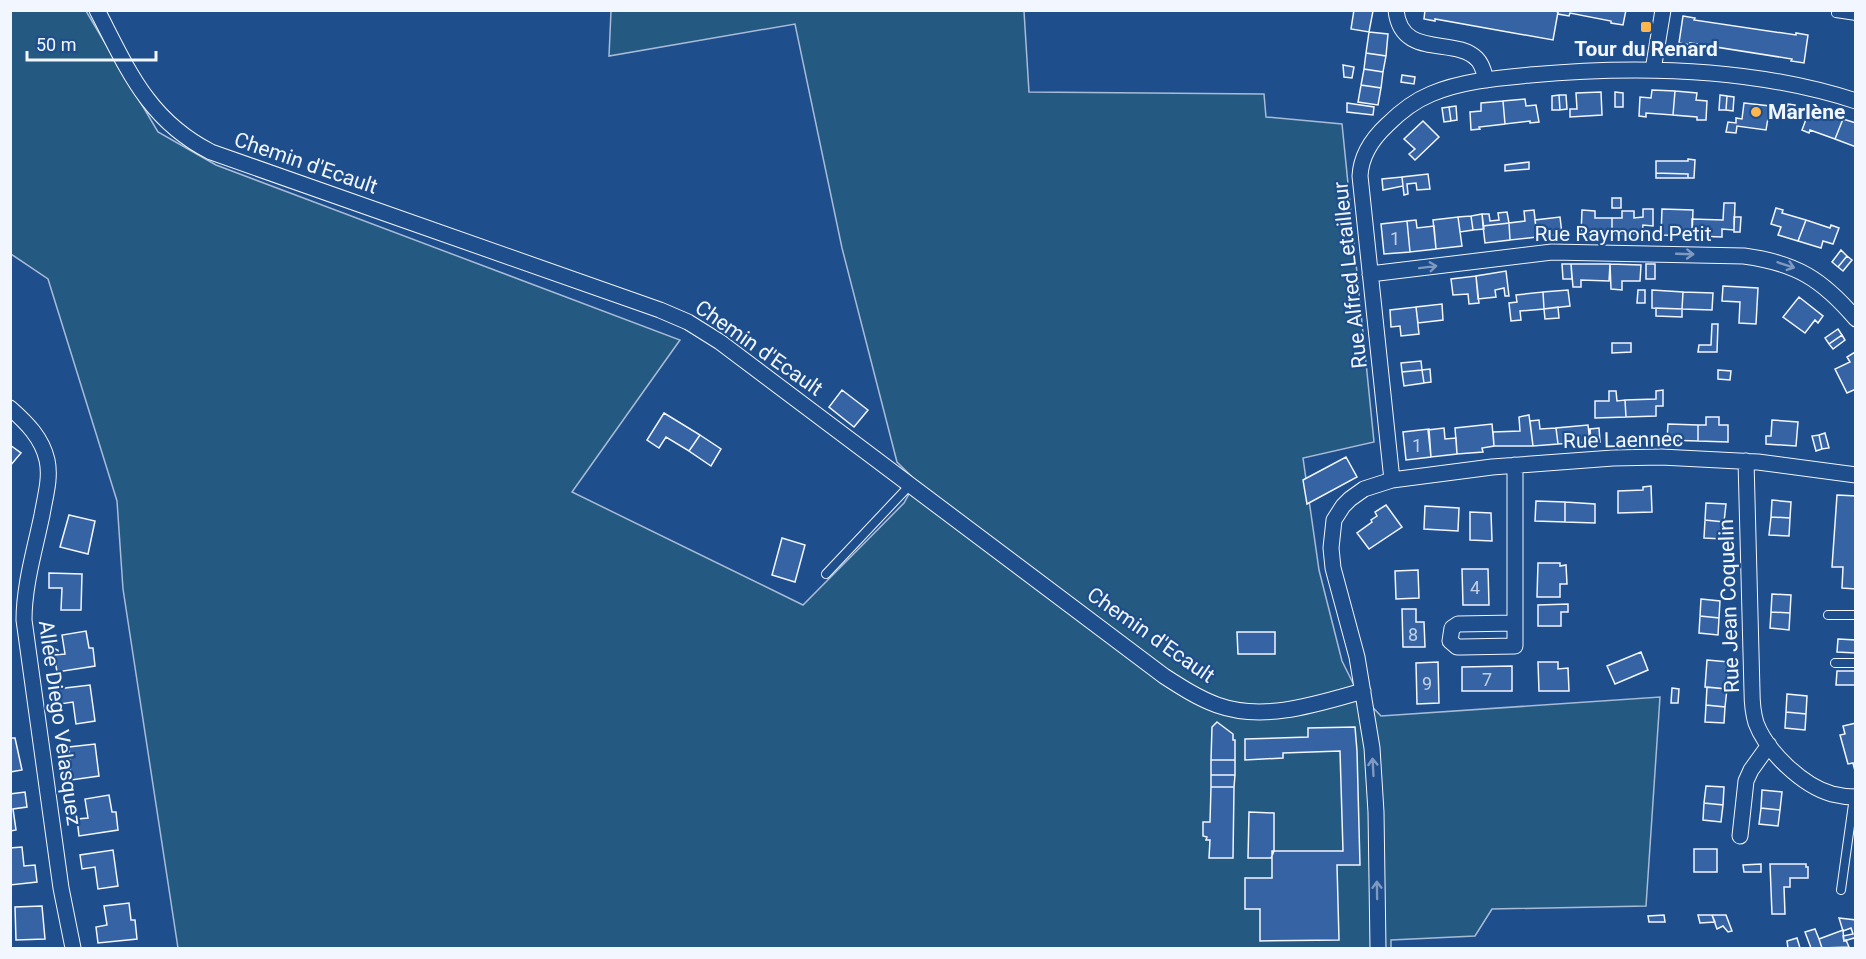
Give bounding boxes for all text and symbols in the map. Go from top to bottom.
marker: Tour du Renard [1639,20,1653,34]
scale bar [27,24,156,62]
text: 50 m [36,34,76,55]
place label: Tour du Renard [1574,37,1718,61]
place label: Marlène [1768,100,1845,124]
marker: Marlène [1749,105,1763,119]
street label: Chemin d'Ecault [231,127,381,199]
street label: Rue Alfred Letailleur [1328,180,1372,370]
street label: Rue Raymond Petit [1534,222,1712,246]
house number: 1 [1390,228,1400,249]
one-way arrow [1674,248,1694,259]
one-way arrow [1776,260,1794,271]
one-way arrow [1417,261,1437,272]
street label: Chemin d'Ecault [691,295,827,401]
street label: Rue Laennec [1563,427,1683,453]
house number: 1 [1412,435,1422,456]
street label: Rue Jean Coquelin [1714,519,1744,693]
house number: 4 [1470,577,1480,598]
street label: Chemin d'Ecault [1083,582,1219,688]
street label: Allée Diego Velasquez [34,619,86,827]
house number: 8 [1408,624,1418,645]
house number: 7 [1482,669,1492,690]
house number: 9 [1422,673,1432,694]
one-way arrow [1368,758,1379,778]
one-way arrow [1372,881,1383,901]

